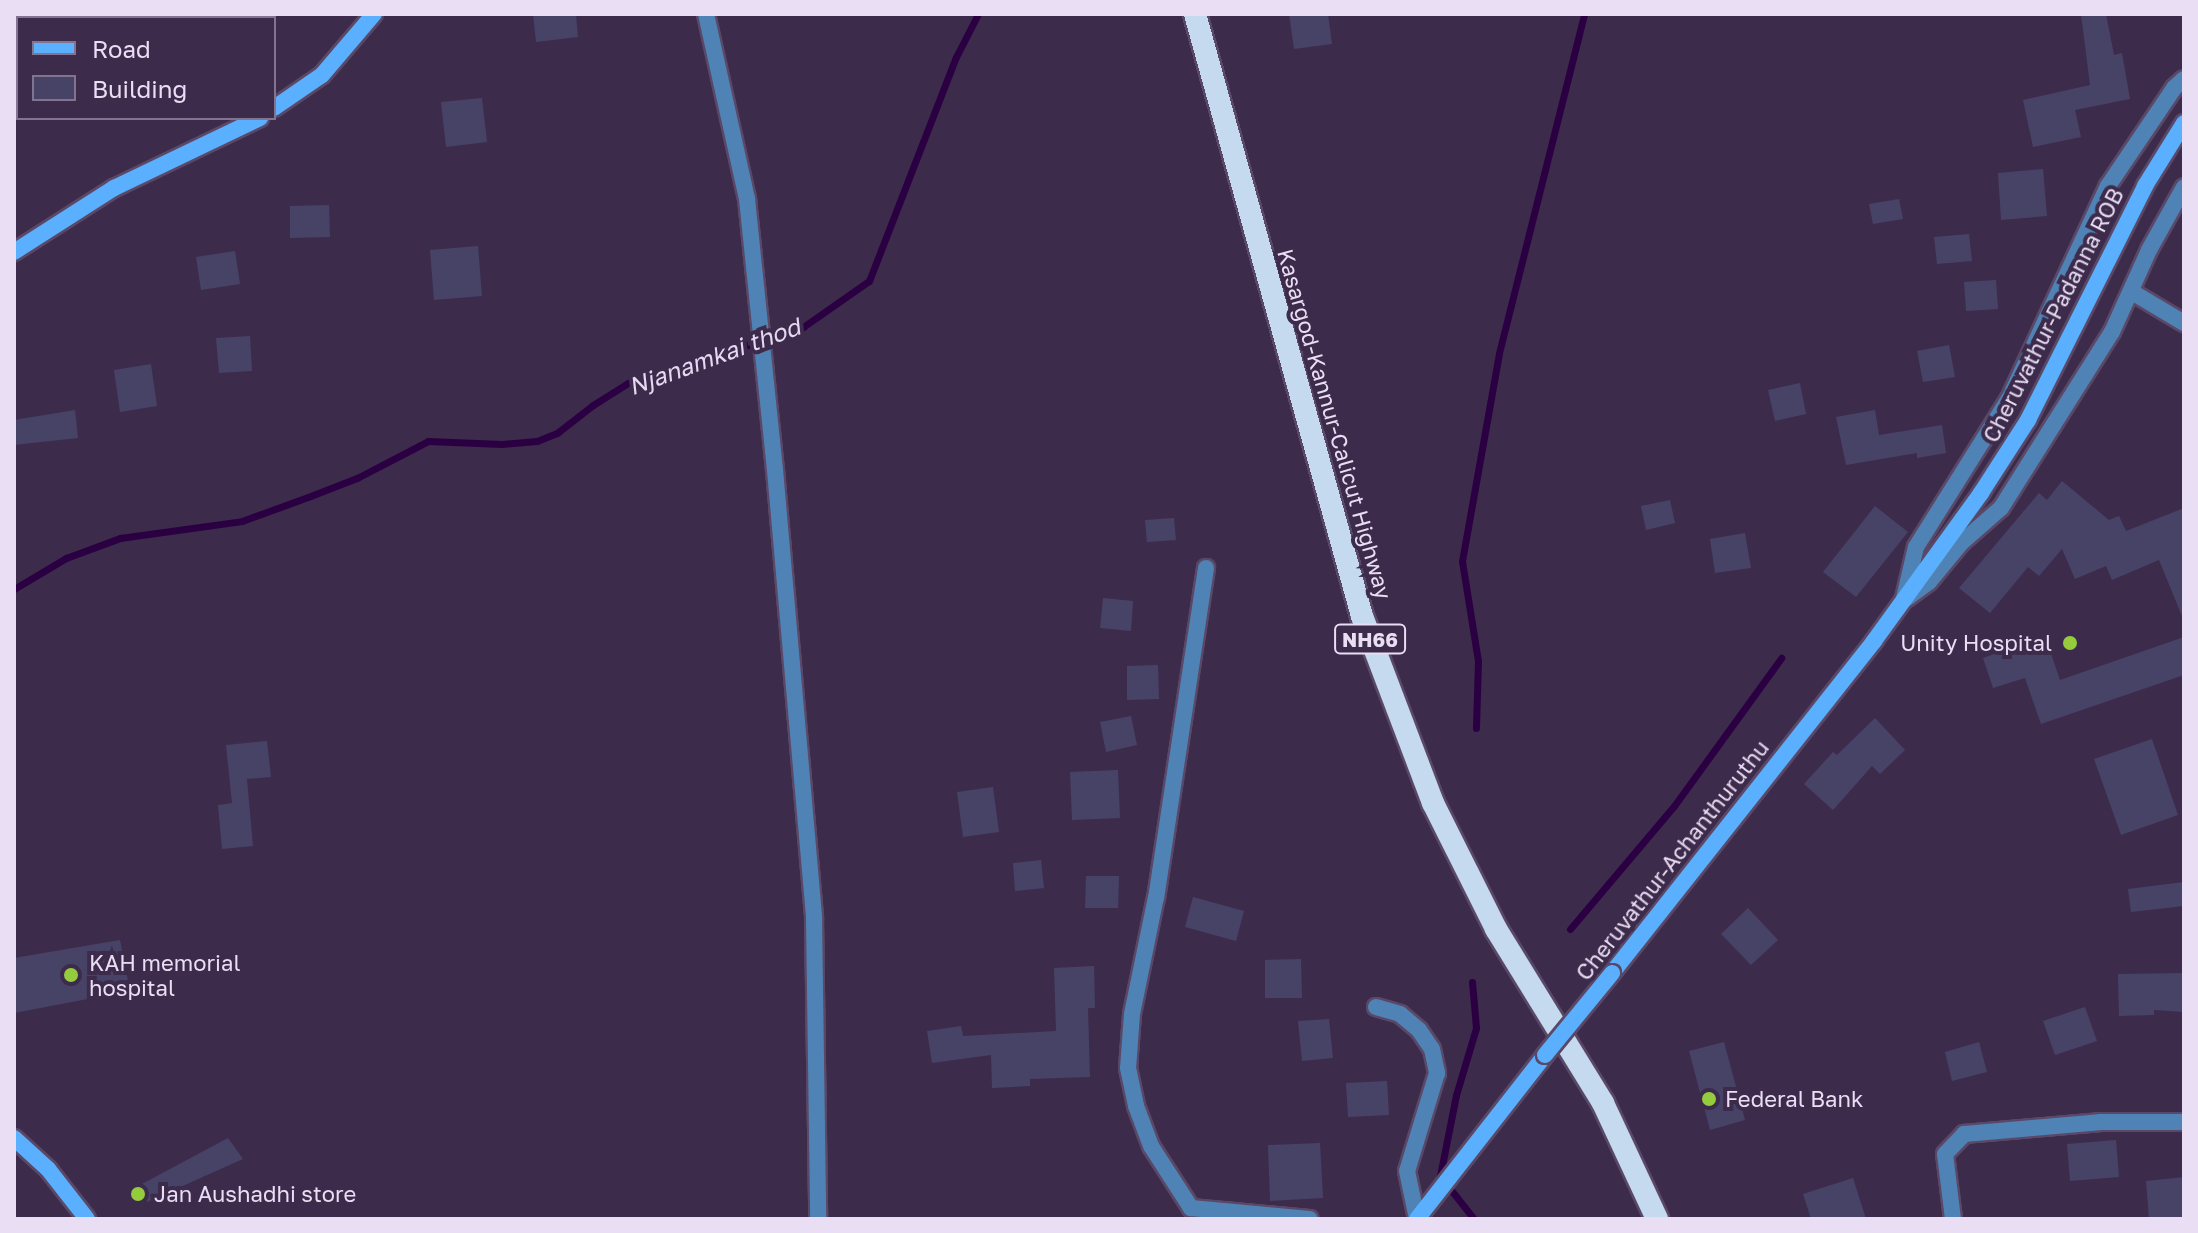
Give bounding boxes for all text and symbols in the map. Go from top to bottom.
legend [16,16,276,120]
text: Road [92,34,151,63]
text: Building [92,74,187,103]
street label: Cheruvathur-Padanna ROB [1977,183,2129,447]
street label: Kasargod-Kannur-Calicut Highway [1272,246,1398,602]
water label: Njanamkai thod [624,312,804,400]
road number: NH66 [1334,623,1406,655]
place label: Unity Hospital [1900,630,2052,656]
marker: Unity Hospital [2059,632,2081,654]
street label: Cheruvathur-Achanthuruthu [1570,735,1774,985]
place label: KAH memorial hospital [89,949,240,1000]
marker: KAH memorial hospital [60,964,82,986]
place label: Federal Bank [1725,1086,1863,1112]
marker: Federal Bank [1700,1090,1718,1108]
place label: Jan Aushadhi store [154,1181,356,1207]
marker: Jan Aushadhi store [129,1185,147,1203]

